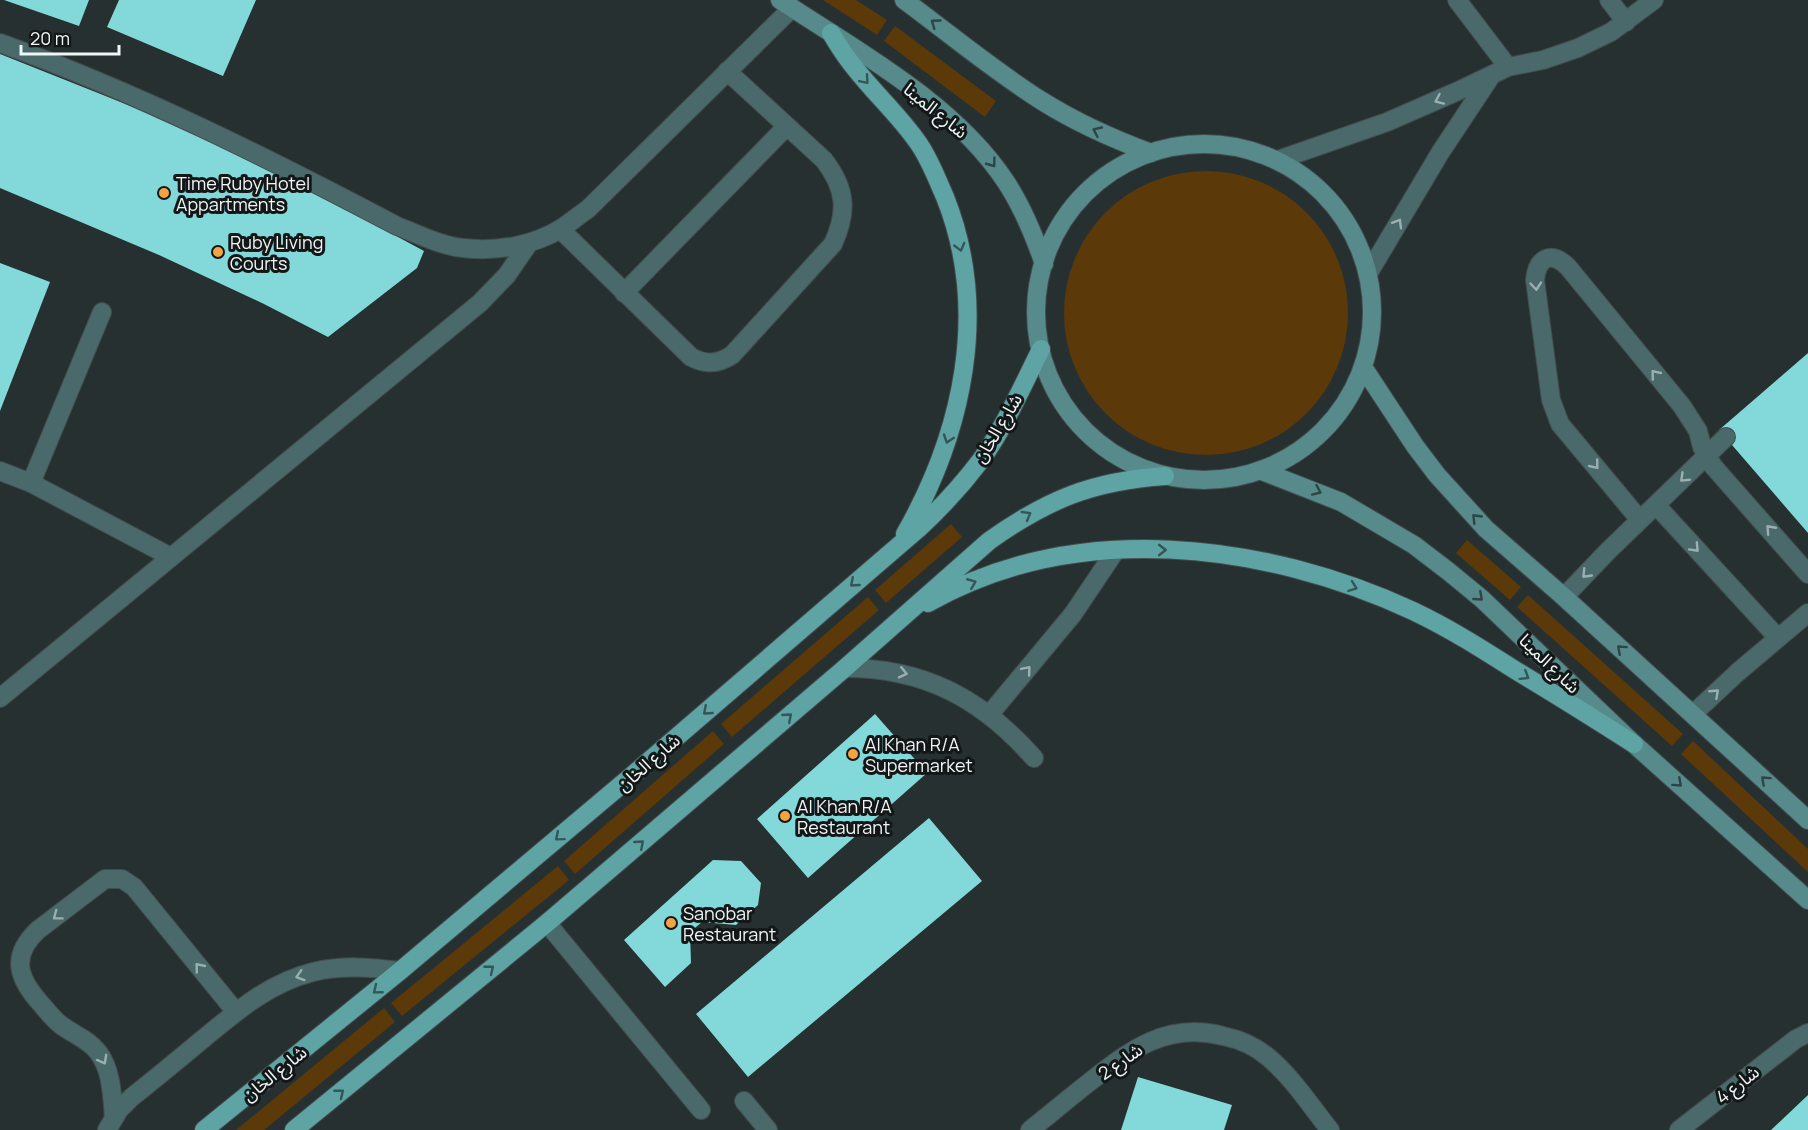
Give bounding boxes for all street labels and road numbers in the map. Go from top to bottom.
street label: شارع المينا [897,77,973,146]
street label: شارع الخان [967,389,1030,469]
street label: شارع المينا [1512,628,1586,700]
street label: شارع الخان [611,728,687,798]
street label: شارع 2 [1093,1037,1149,1087]
street label: شارع الخان [237,1040,313,1109]
street label: شارع 4 [1710,1059,1766,1111]

